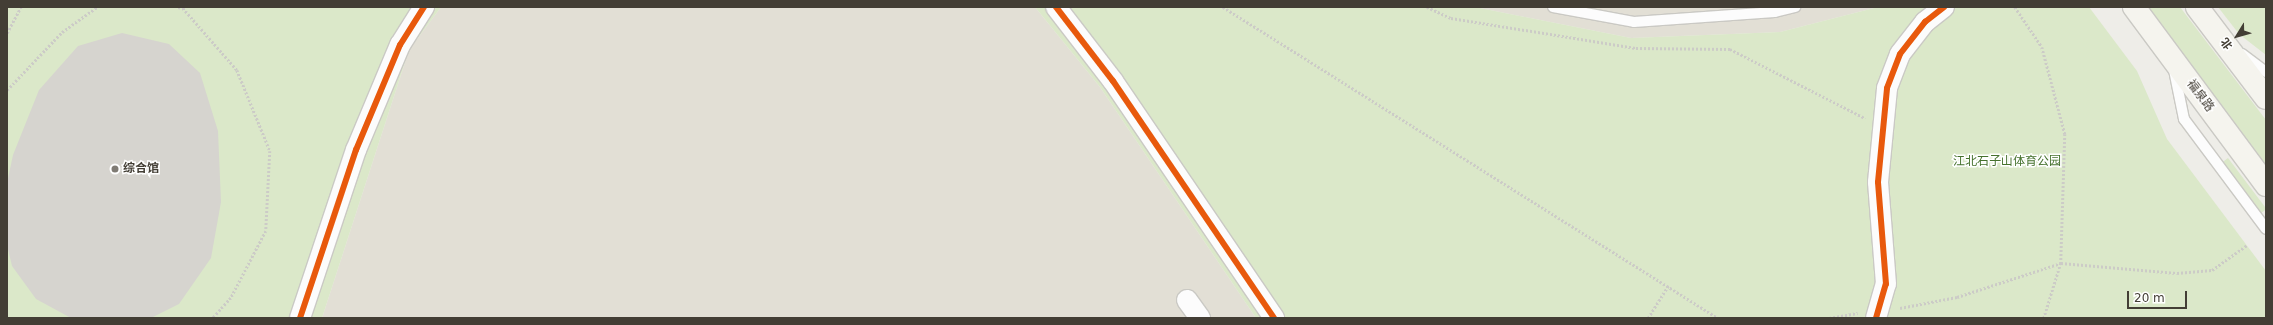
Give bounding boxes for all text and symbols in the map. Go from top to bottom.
north arrow [2217,16,2257,56]
text: 北 [2219,35,2236,52]
street label: 福泉路 [2183,77,2217,115]
park label: 江北石子山体育公园 [1953,155,2061,169]
place label: 综合馆 [123,162,159,176]
marker: 综合馆 [110,164,120,174]
scale bar [2129,283,2189,309]
text: 20 m [2134,291,2165,305]

